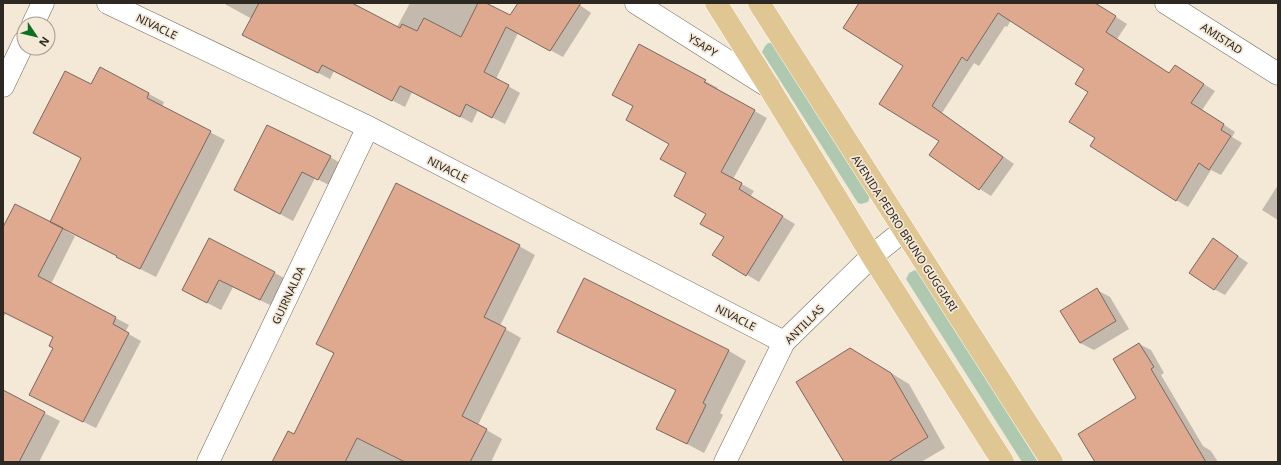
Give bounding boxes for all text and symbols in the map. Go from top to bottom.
street label: NIVACLE [134,10,180,42]
north arrow [16,16,56,56]
street label: AMISTAD [1198,19,1246,57]
street label: YSAPY [685,30,721,60]
text: N [36,34,53,50]
street label: NIVACLE [425,152,471,186]
street label: AVENIDA PEDRO BRUNO GUGGIARI [849,152,961,314]
street label: GUIRNALDA [268,263,308,327]
street label: NIVACLE [713,300,759,334]
street label: ANTILLAS [781,301,827,347]

